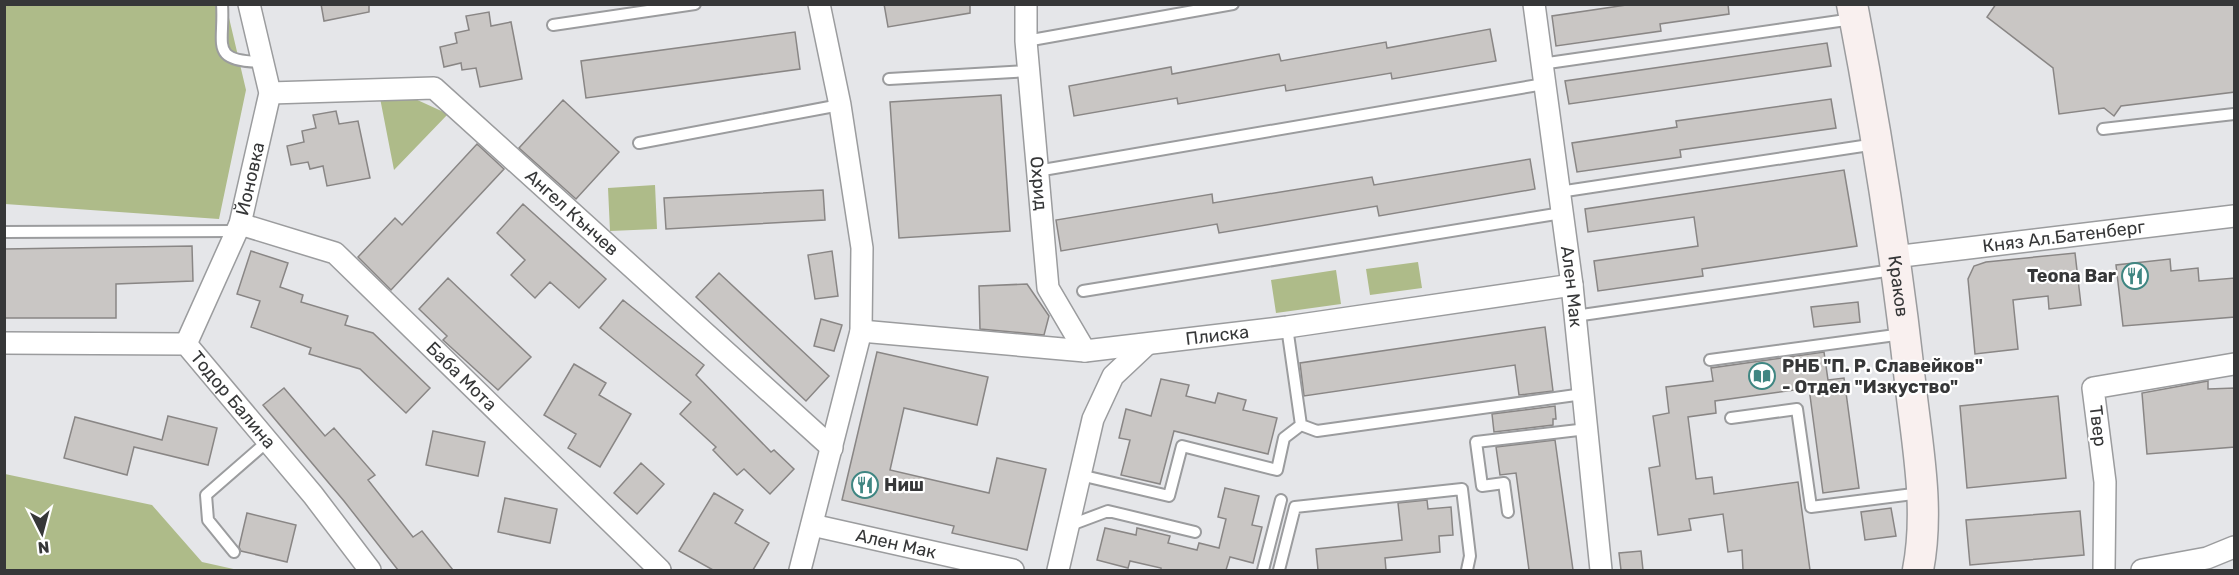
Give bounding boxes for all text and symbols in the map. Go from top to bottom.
street label: Йоновка [231,140,269,218]
street label: Охрид [1025,155,1052,212]
street label: Ангел Кънчев [521,165,623,261]
street label: Княз Ал.Батенберг [1981,216,2147,257]
street label: Ален Мак [1556,244,1587,329]
street label: Краков [1883,254,1913,318]
restaurant icon: Teona Bar [2120,261,2150,291]
place label: Teona Bar [2027,265,2116,287]
street label: Плиска [1184,321,1250,350]
street label: Баба Мота [422,337,501,416]
street label: Тодор Балина [186,347,280,453]
place label: РНБ "П. Р. Славейков" - Отдел "Изкуство" [1782,355,1983,398]
library icon: РНБ "П. Р. Славейков" - Отдел "Изкуство" [1747,361,1777,391]
street label: Твер [2085,404,2111,448]
restaurant icon: Ниш [850,470,880,500]
place label: Ниш [884,474,924,496]
north arrow [12,503,72,563]
street label: Ален Мак [854,524,939,564]
text: N [37,537,50,557]

